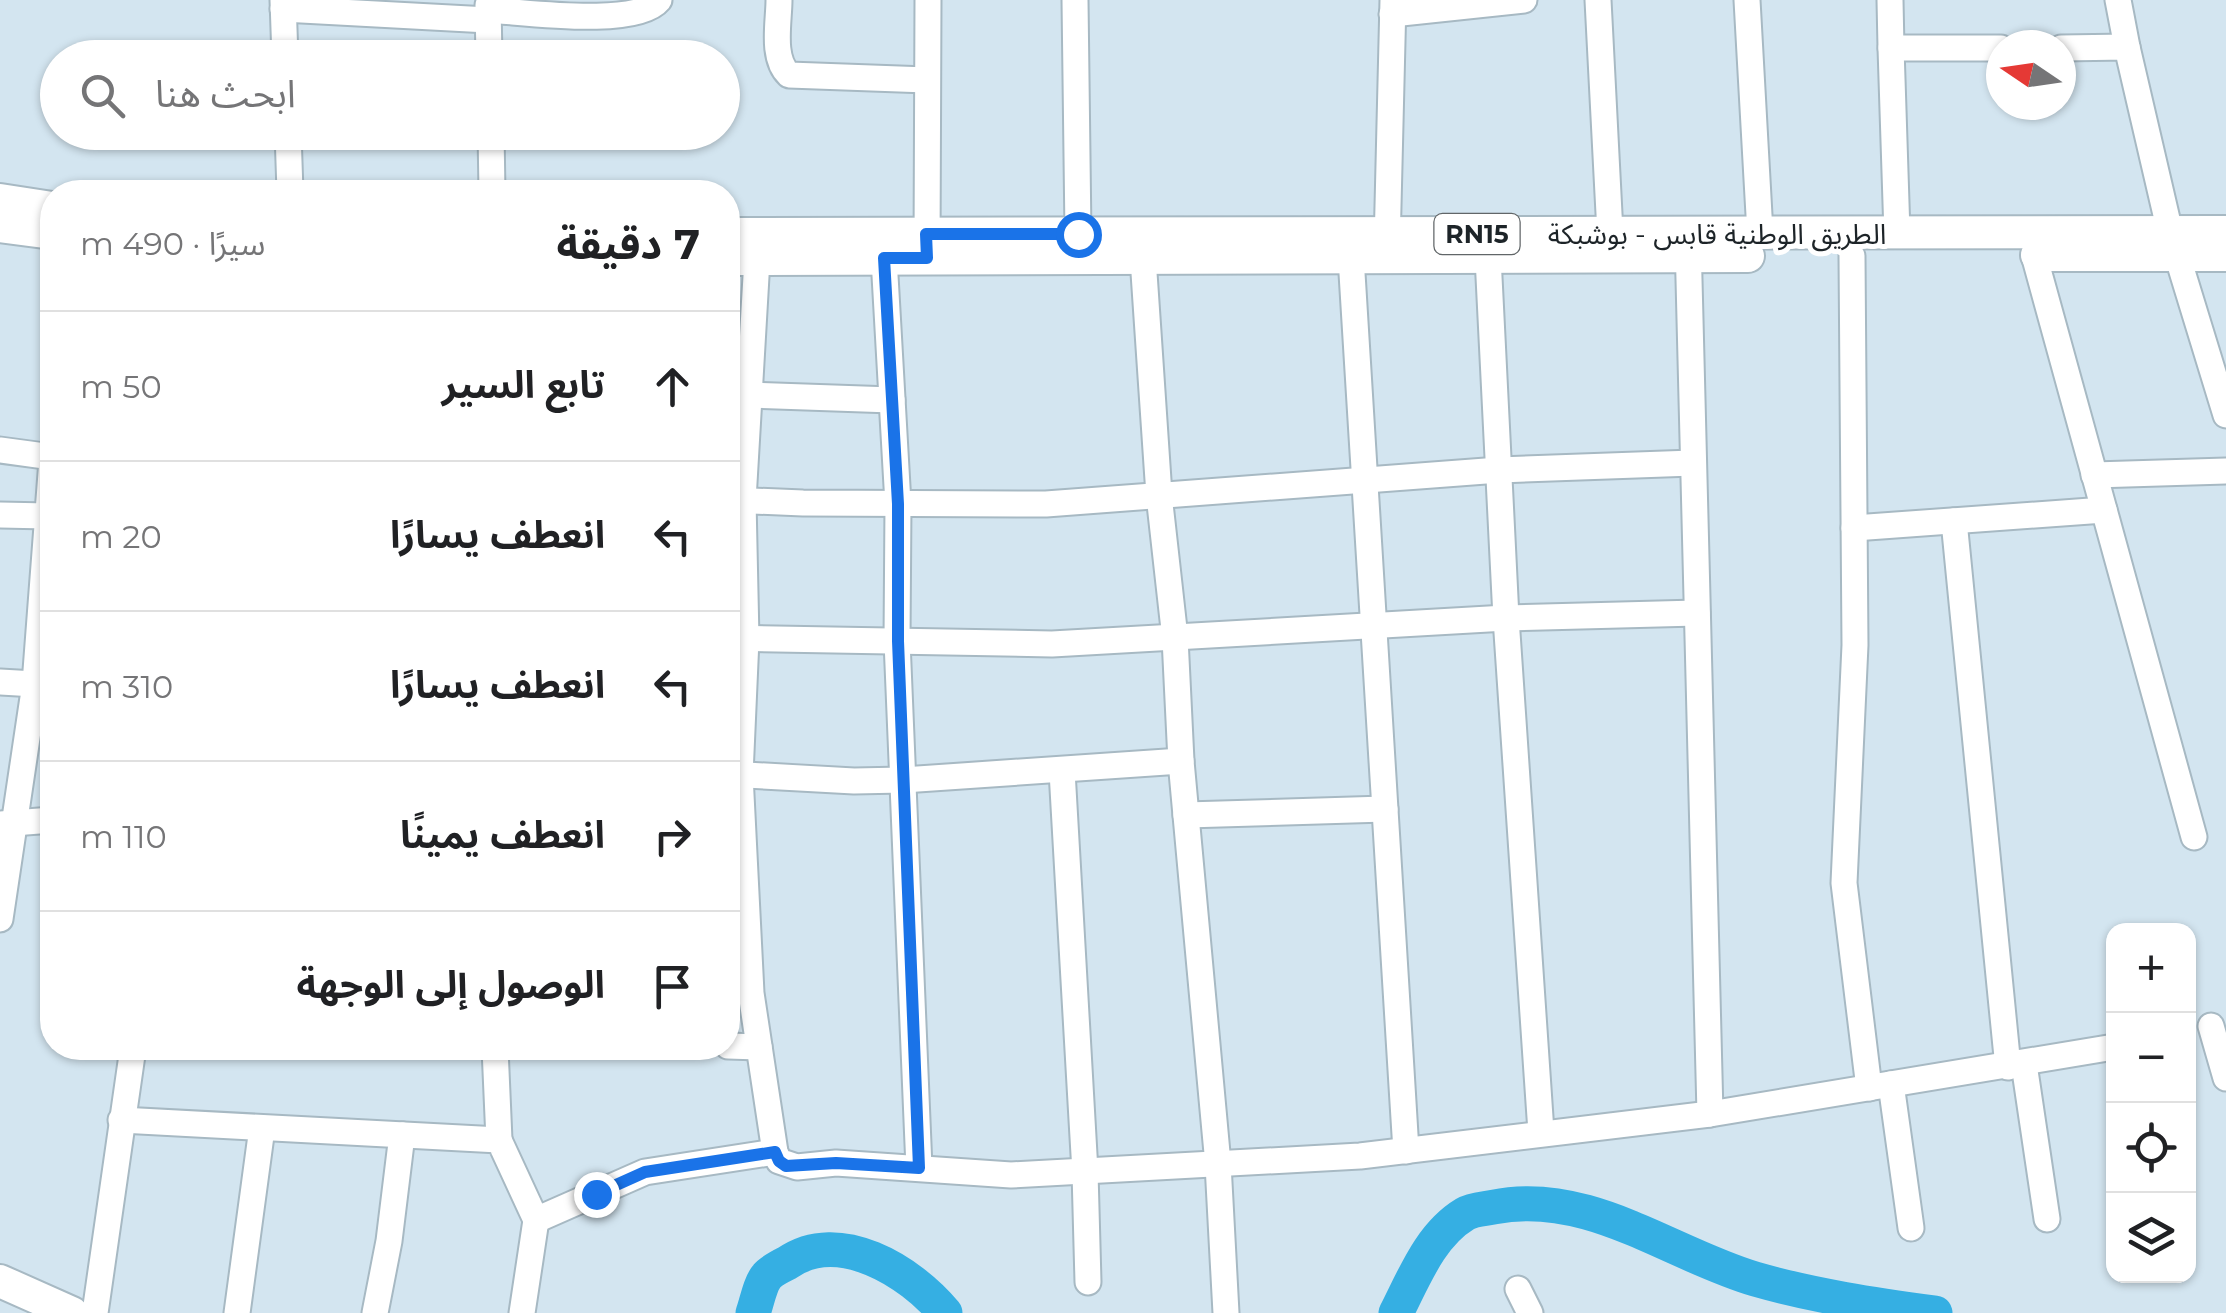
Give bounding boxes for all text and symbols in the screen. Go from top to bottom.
north arrow [1986,30,2076,120]
search box [40,40,740,150]
icon: search [75,68,130,123]
text: ابحث هنا [155,70,296,117]
route start [1056,212,1102,258]
road number: RN15 [1434,214,1520,254]
street label: الطريق الوطنية قابس - بوشبكة [1548,217,1886,252]
text: 7 دقيقة [556,218,700,270]
text: سيرًا · 490 m [80,224,265,263]
icon: ahead [645,359,700,414]
text: تابع السير [442,361,605,408]
text: 50 m [80,367,162,406]
icon: left [645,509,700,564]
text: انعطف يسارًا [390,511,605,558]
text: 20 m [80,517,162,556]
icon: left [645,659,700,714]
text: انعطف يسارًا [390,661,605,708]
text: 310 m [80,667,173,706]
icon: right [645,809,700,864]
text: انعطف يمينًا [400,811,605,858]
text: 110 m [80,817,167,856]
map controls [2106,923,2196,1283]
button: + [2106,923,2196,1013]
icon: arrive [645,959,700,1014]
text: الوصول إلى الوجهة [297,961,605,1008]
button: − [2106,1013,2196,1103]
button: locate [2106,1103,2196,1193]
route end [574,1172,620,1218]
button: layers [2106,1193,2196,1283]

